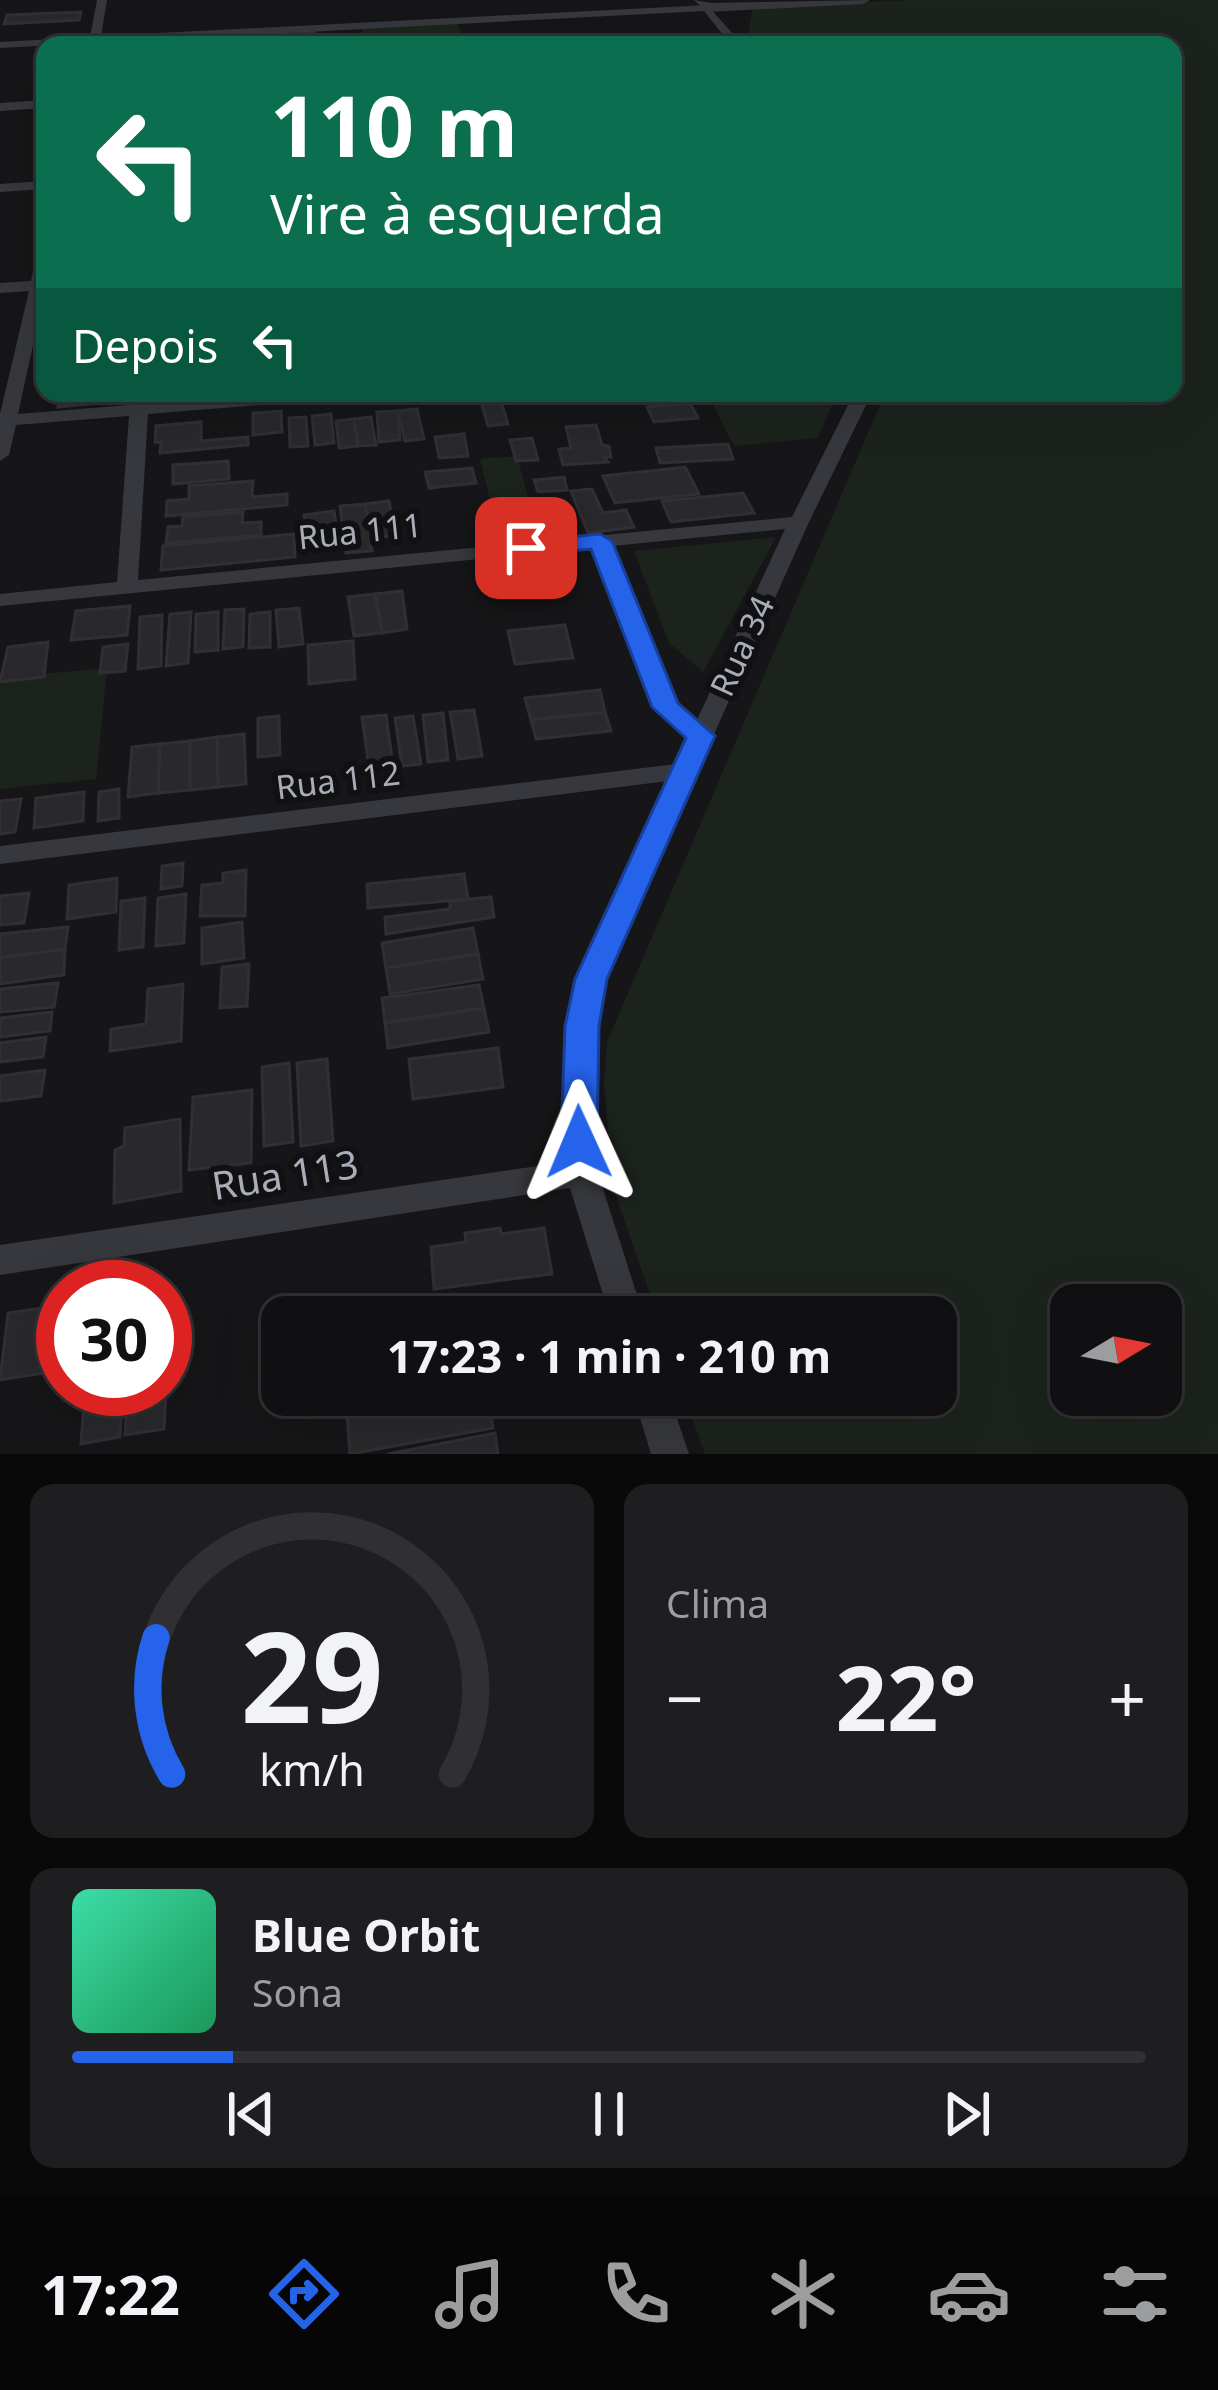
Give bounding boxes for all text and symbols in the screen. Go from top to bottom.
text: 110 m [270,67,518,182]
icon: left [72,84,228,240]
text: Vire à esquerda [270,176,664,250]
icon: left [242,312,308,378]
text: Depois [72,315,218,376]
pin [475,497,577,599]
street label: Rua 111 [296,502,424,559]
icon: arrive [493,515,559,581]
street label: Rua 34 [699,588,784,703]
street label: Rua 112 [273,750,403,809]
position arrow [516,1079,642,1205]
street label: Rua 113 [208,1136,362,1211]
speed limit sign: 30 [36,1260,192,1416]
north arrow [1050,1284,1182,1416]
map controls [1050,1284,1182,1416]
text: 17:23 · 1 min · 210 m [387,1325,831,1386]
text: Clima [666,1576,769,1629]
text: 29 [241,1590,383,1760]
text: 22° [835,1635,977,1757]
text: − [666,1652,704,1742]
text: + [1108,1652,1146,1742]
text: km/h [259,1740,365,1799]
text: Blue Orbit [252,1904,480,1965]
text: Sona [252,1965,343,2018]
icon: previous [218,2081,284,2147]
icon: pause [576,2081,642,2147]
icon: next [934,2081,1000,2147]
icon: directions [262,2252,346,2336]
icon: music [428,2252,512,2336]
icon: phone [594,2252,678,2336]
icon: climate [761,2252,845,2336]
icon: car [927,2252,1011,2336]
icon: filters [1093,2252,1177,2336]
text: 17:22 [41,2257,180,2331]

